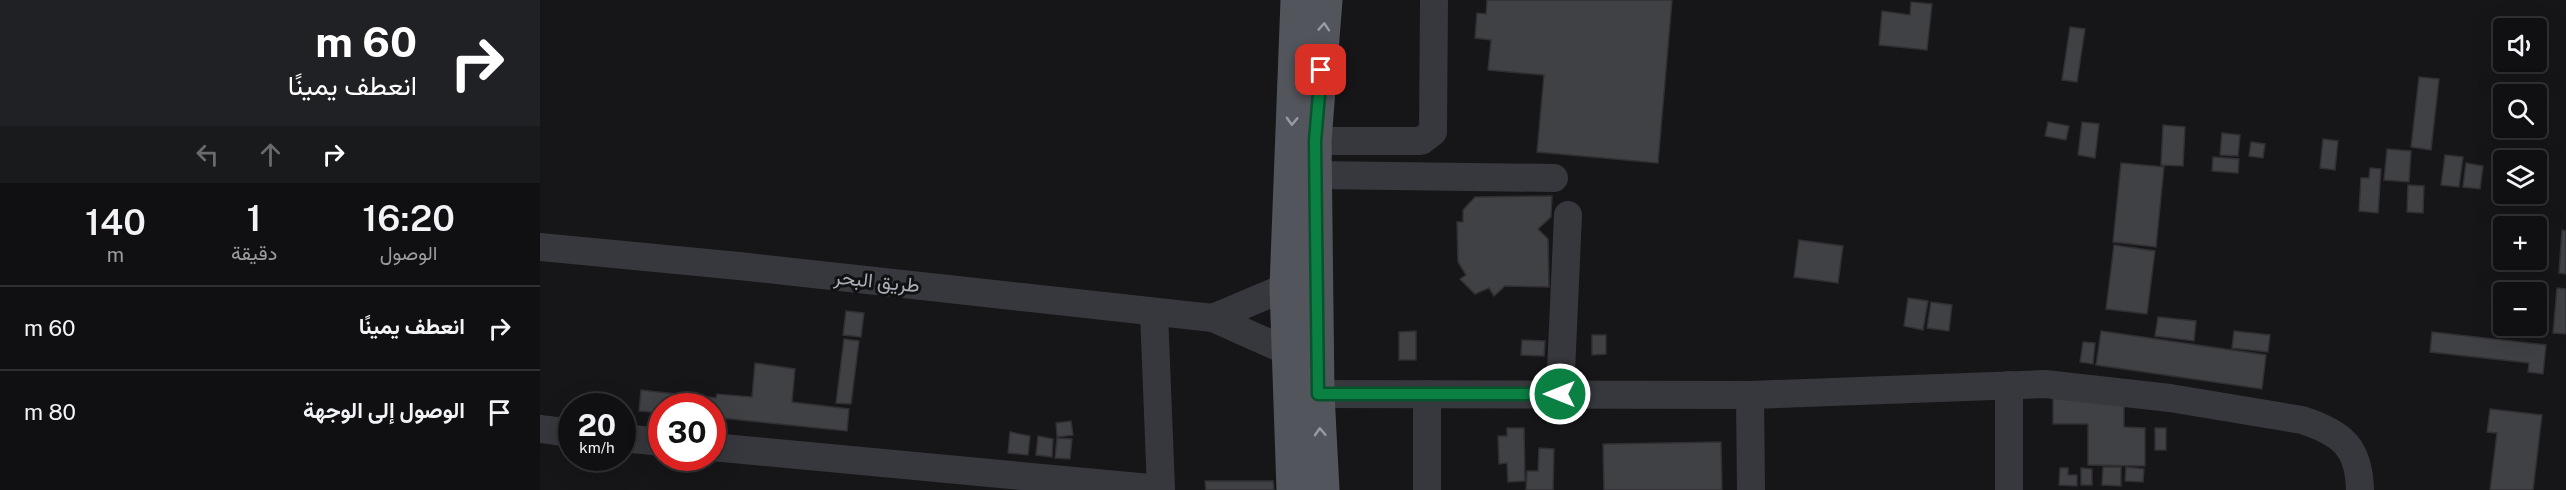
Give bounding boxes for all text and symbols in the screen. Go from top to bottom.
text: 60 m [315,17,417,66]
map controls [2493,18,2547,336]
button: sound [2493,18,2547,72]
one-way arrow [1317,22,1330,32]
icon: right [438,24,516,102]
pin [1295,44,1346,95]
icon: arrive [1304,53,1337,86]
text: انعطف يمينًا [288,69,417,101]
button: search [2493,84,2547,138]
one-way arrow [1286,117,1299,126]
icon: left [191,138,224,171]
icon: ahead [254,138,287,171]
icon: right [317,138,350,171]
button: layers [2493,150,2547,204]
text: 1 [247,197,262,239]
text: 16:20 [362,197,455,239]
text: 140 [85,201,146,243]
button: + [2493,216,2547,270]
text: دقيقة [231,241,277,265]
text: الوصول [380,241,437,265]
text: m [107,243,124,267]
street label: طريق البحر [832,264,921,298]
button: − [2493,282,2547,336]
icon: right [483,312,516,345]
text: انعطف يمينًا [359,313,465,339]
text: 60 m [24,315,75,341]
position arrow [1528,362,1592,426]
speed limit sign: 30 [648,393,726,471]
icon: arrive [483,396,516,429]
text: الوصول إلى الوجهة [303,397,465,423]
text: 80 m [24,399,76,425]
text: 20 [578,407,616,443]
one-way arrow [1313,427,1326,436]
text: km/h [579,439,615,456]

